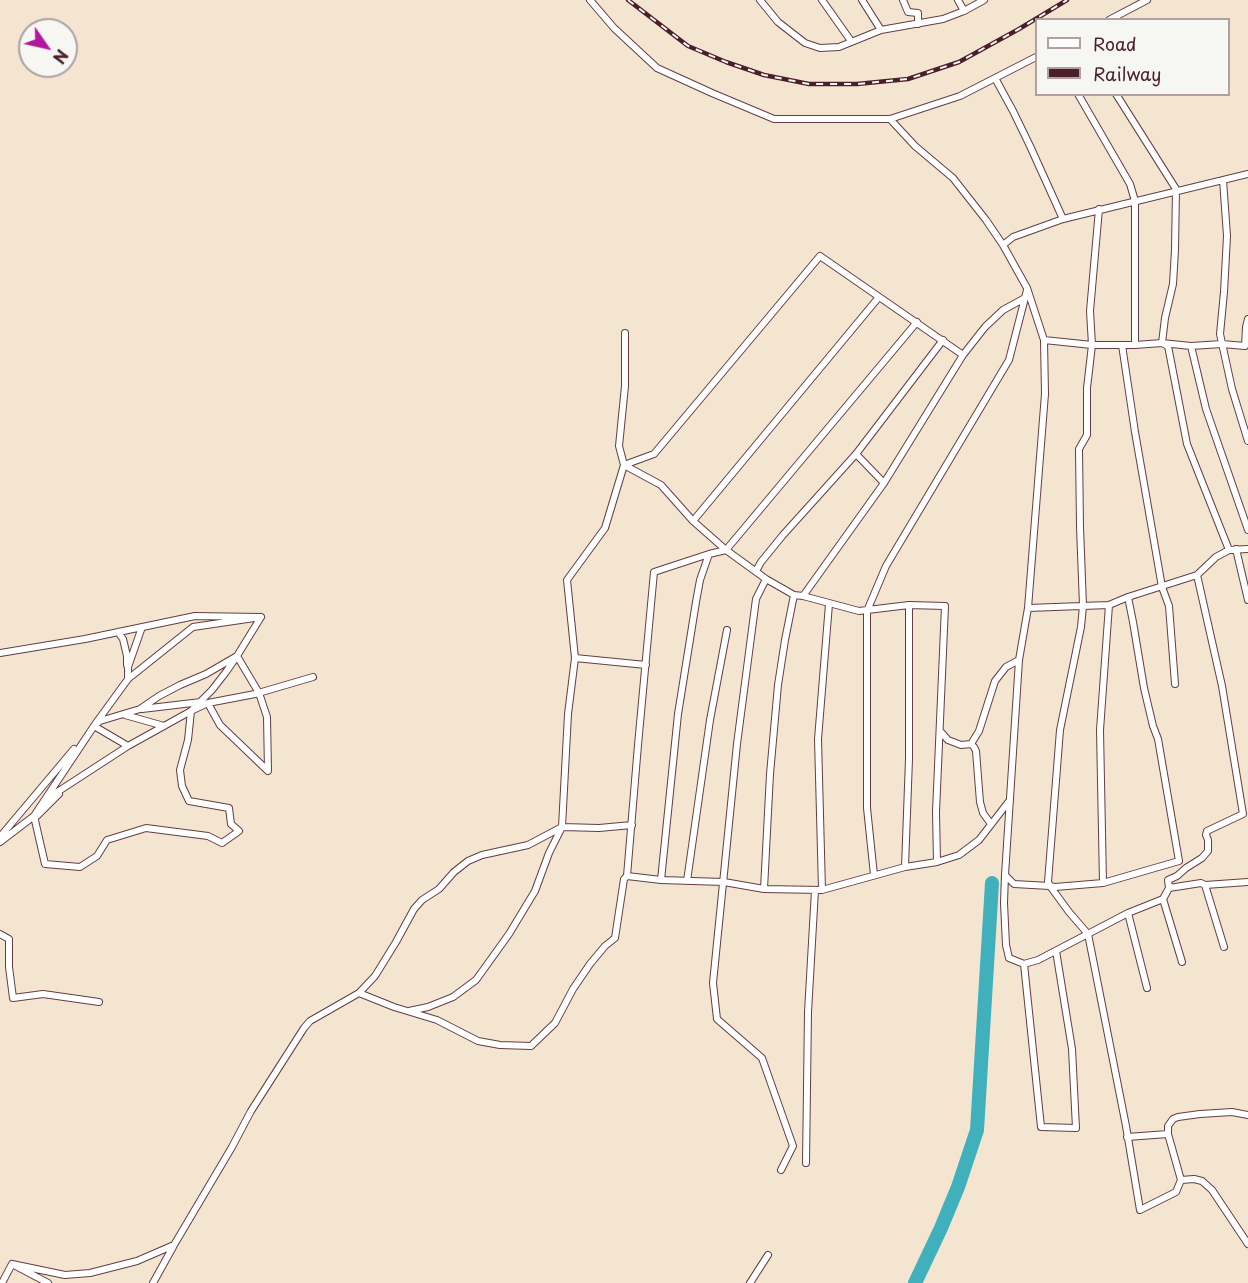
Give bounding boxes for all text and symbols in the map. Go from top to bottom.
north arrow [18,18,78,78]
legend [1035,18,1230,96]
text: Road [1093,30,1137,57]
text: N [48,45,75,69]
text: Railway [1093,60,1161,87]

